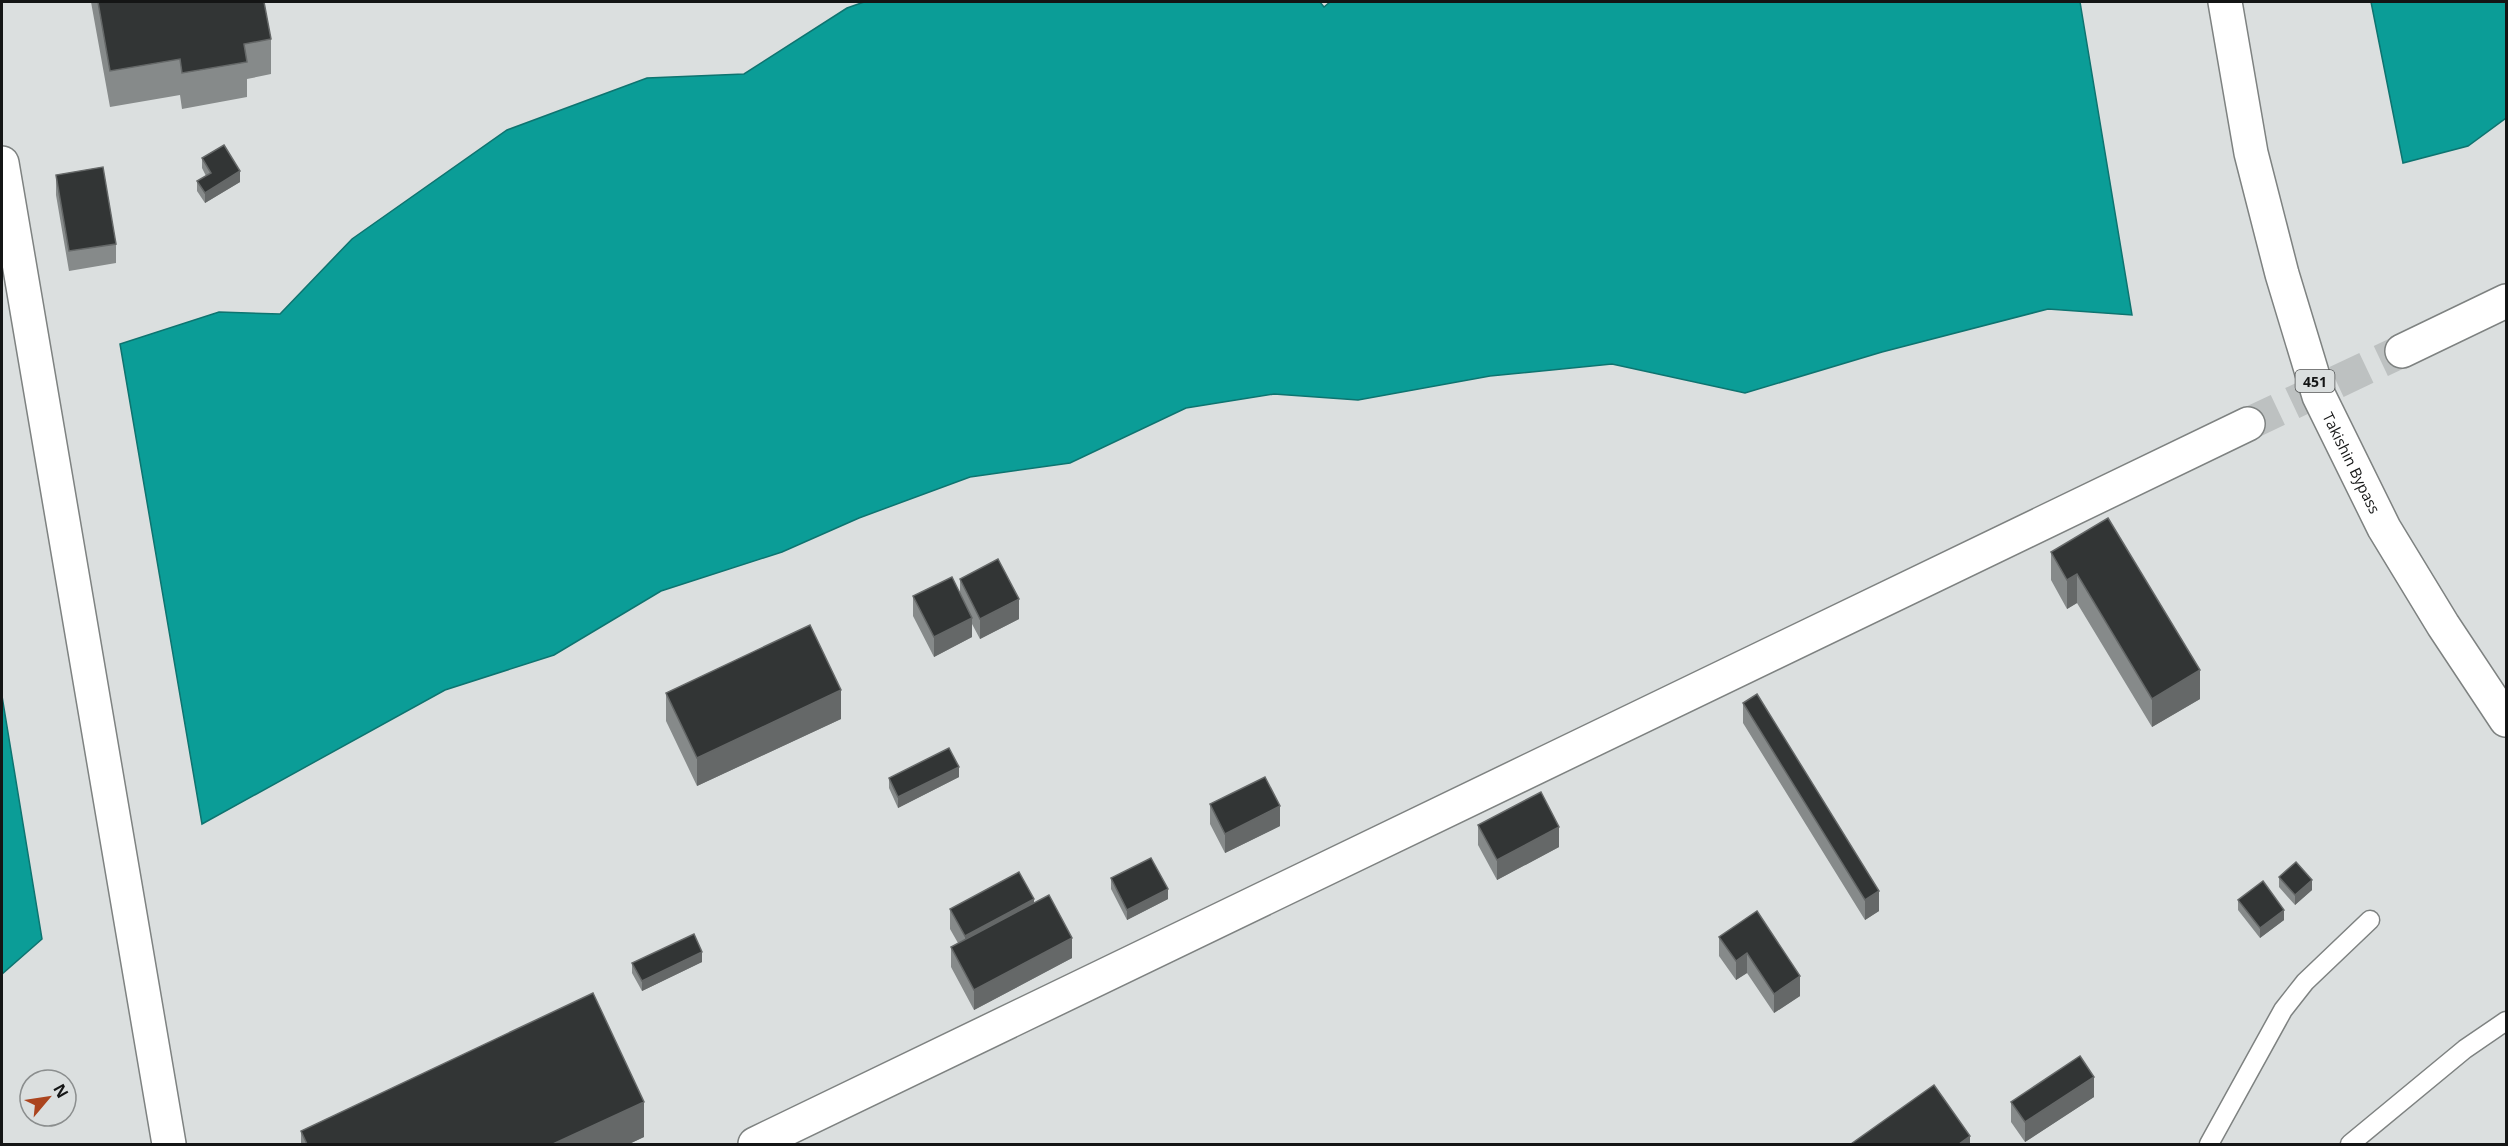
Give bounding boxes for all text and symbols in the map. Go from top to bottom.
road number: 451 [2296,370,2334,392]
street label: Takishin Bypass [2318,409,2385,517]
north arrow [18,1068,78,1128]
text: N [48,1080,74,1102]

